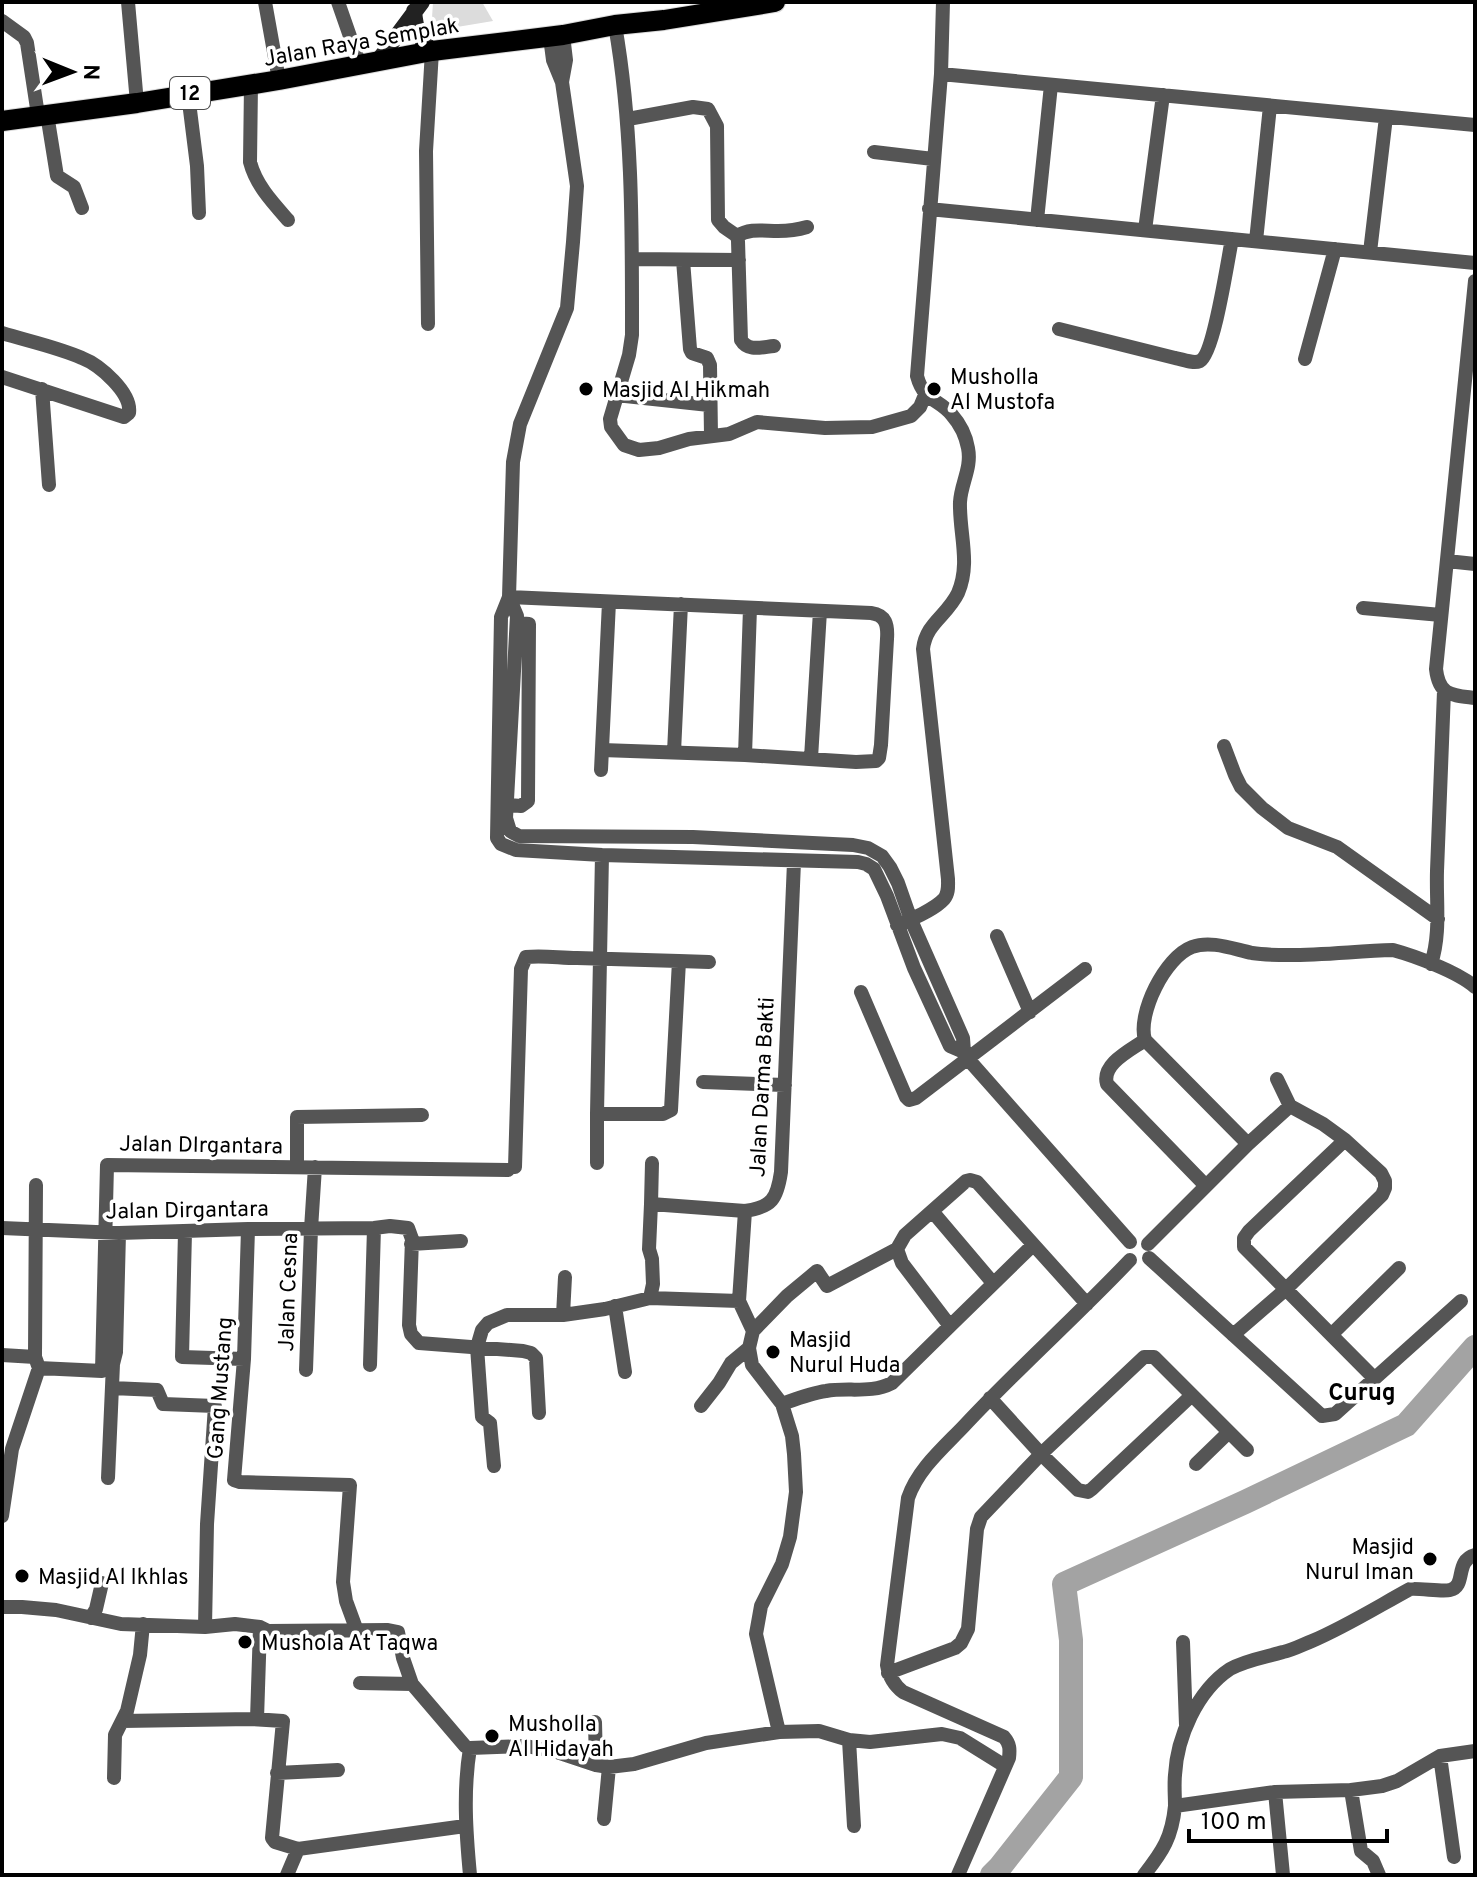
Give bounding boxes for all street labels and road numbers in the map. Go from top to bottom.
street label: Jalan Raya Semplak [262,13,461,74]
road number: 12 [170,77,210,109]
street label: Jalan Darma Bakti [745,996,782,1178]
street label: Jalan DIrgantara [119,1132,283,1161]
street label: Jalan Dirgantara [105,1197,269,1226]
street label: Jalan Cesna [274,1232,305,1352]
street label: Gang Mustang [203,1316,240,1460]

